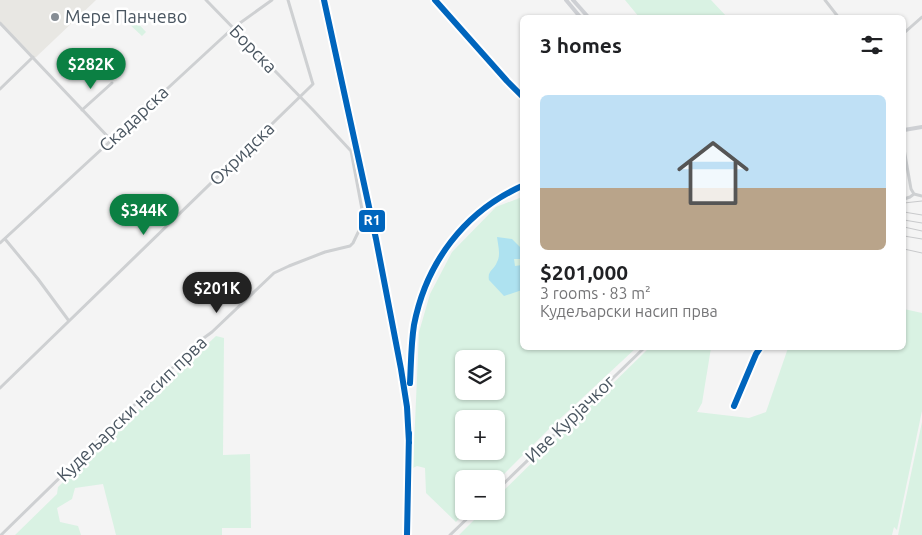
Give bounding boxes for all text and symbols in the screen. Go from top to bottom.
place label: Мере Панчево [65,6,187,26]
marker: Мере Панчево [49,11,61,23]
street label: Борска [226,20,281,76]
icon: filters [858,31,886,59]
text: 3 homes [540,33,622,57]
pin: $282K [56,48,126,90]
text: $282K [68,55,114,73]
street label: Скадарска [95,81,172,155]
street label: Охридска [205,118,278,189]
icon: home [668,128,758,218]
pin: $344K [109,194,179,236]
text: $344K [121,201,167,219]
line badge: R1 [358,209,386,233]
text: R1 [363,212,381,228]
text: $201,000 [540,260,628,284]
pin: $201K [182,272,252,314]
text: $201K [194,279,240,297]
text: 3 rooms · 83 m² [540,284,651,302]
text: Кудељарски насип прва [540,302,718,320]
street label: Кудељарски насип прва [52,332,210,485]
map controls [455,350,505,520]
button: layers [455,350,505,400]
street label: Иве Курјачког [521,371,618,466]
button: + [455,410,505,460]
button: − [455,470,505,520]

